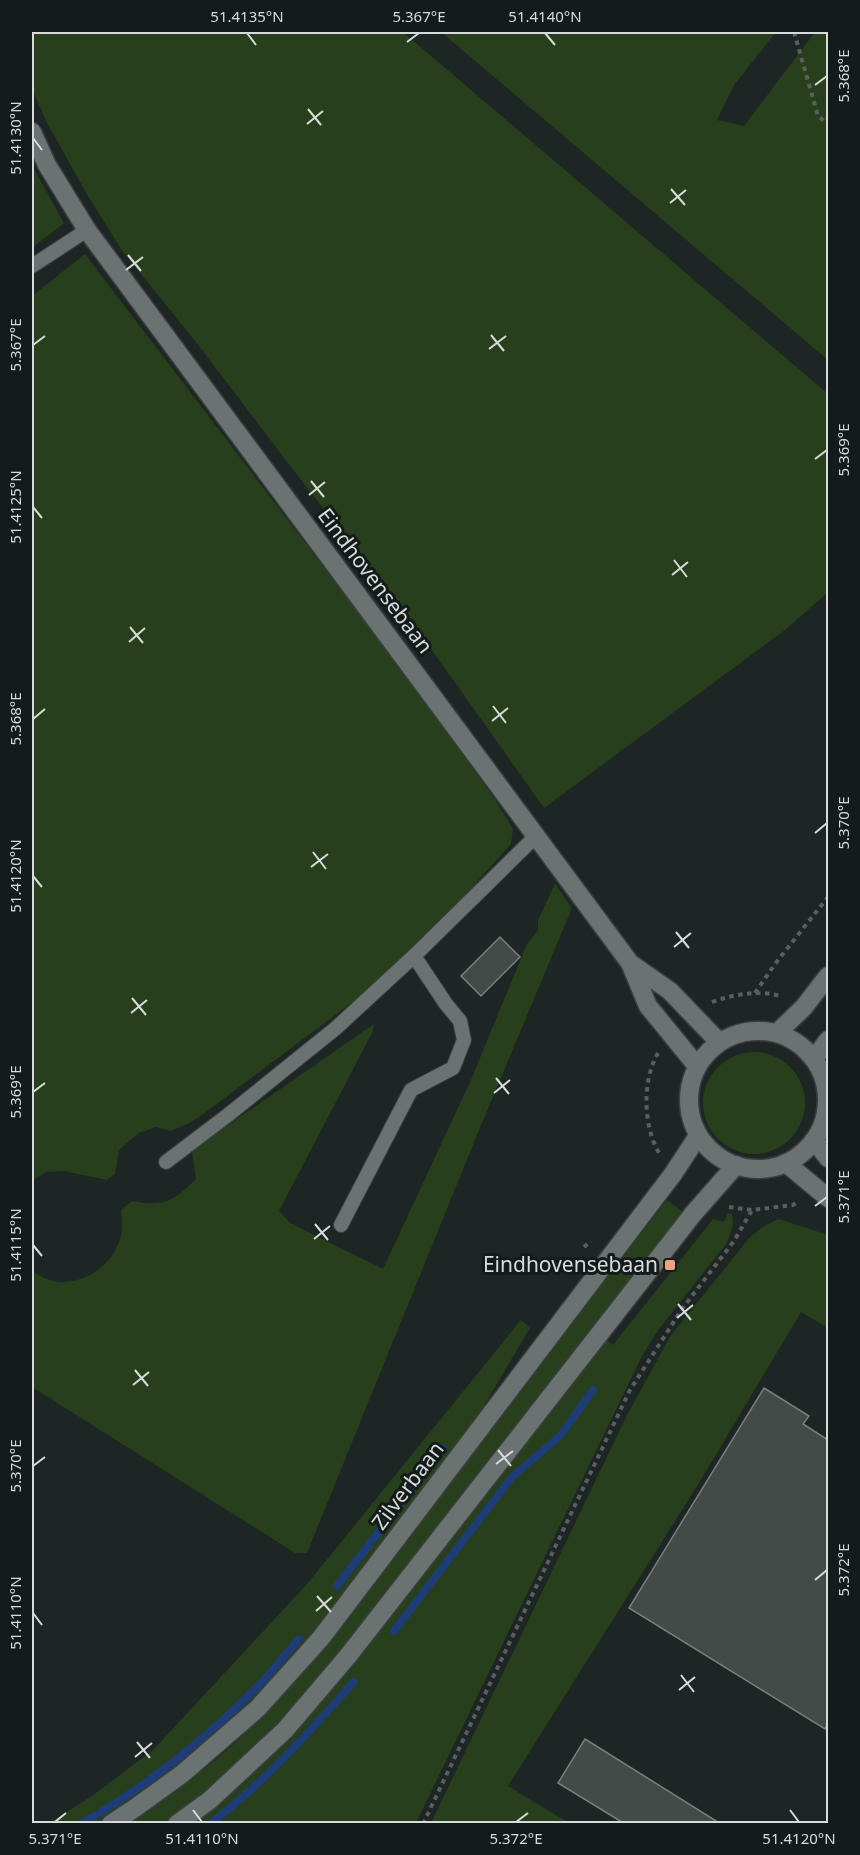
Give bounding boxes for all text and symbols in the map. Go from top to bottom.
text: 51.4135°N [210,6,284,26]
text: 5.367°E [392,6,446,26]
text: 51.4140°N [508,6,582,26]
text: 5.368°E [833,49,853,103]
text: 51.4130°N [5,101,25,175]
text: 5.367°E [5,318,25,372]
text: 5.369°E [833,423,853,477]
text: 51.4125°N [5,470,25,544]
street label: Eindhovensebaan [312,502,440,659]
text: 5.368°E [5,692,25,746]
text: 5.370°E [833,796,853,850]
text: 51.4120°N [5,839,25,913]
text: 5.369°E [5,1065,25,1119]
text: 5.371°E [833,1170,853,1224]
text: 51.4115°N [5,1208,25,1282]
place label: Eindhovensebaan [483,1250,658,1278]
marker: Eindhovensebaan [663,1258,677,1272]
street label: Zilverbaan [365,1436,450,1535]
text: 5.370°E [5,1439,25,1493]
text: 5.372°E [833,1543,853,1597]
text: 51.4110°N [5,1576,25,1650]
text: 5.371°E [28,1828,82,1848]
text: 51.4110°N [165,1828,239,1848]
text: 5.372°E [489,1828,543,1848]
text: 51.4120°N [762,1828,836,1848]

